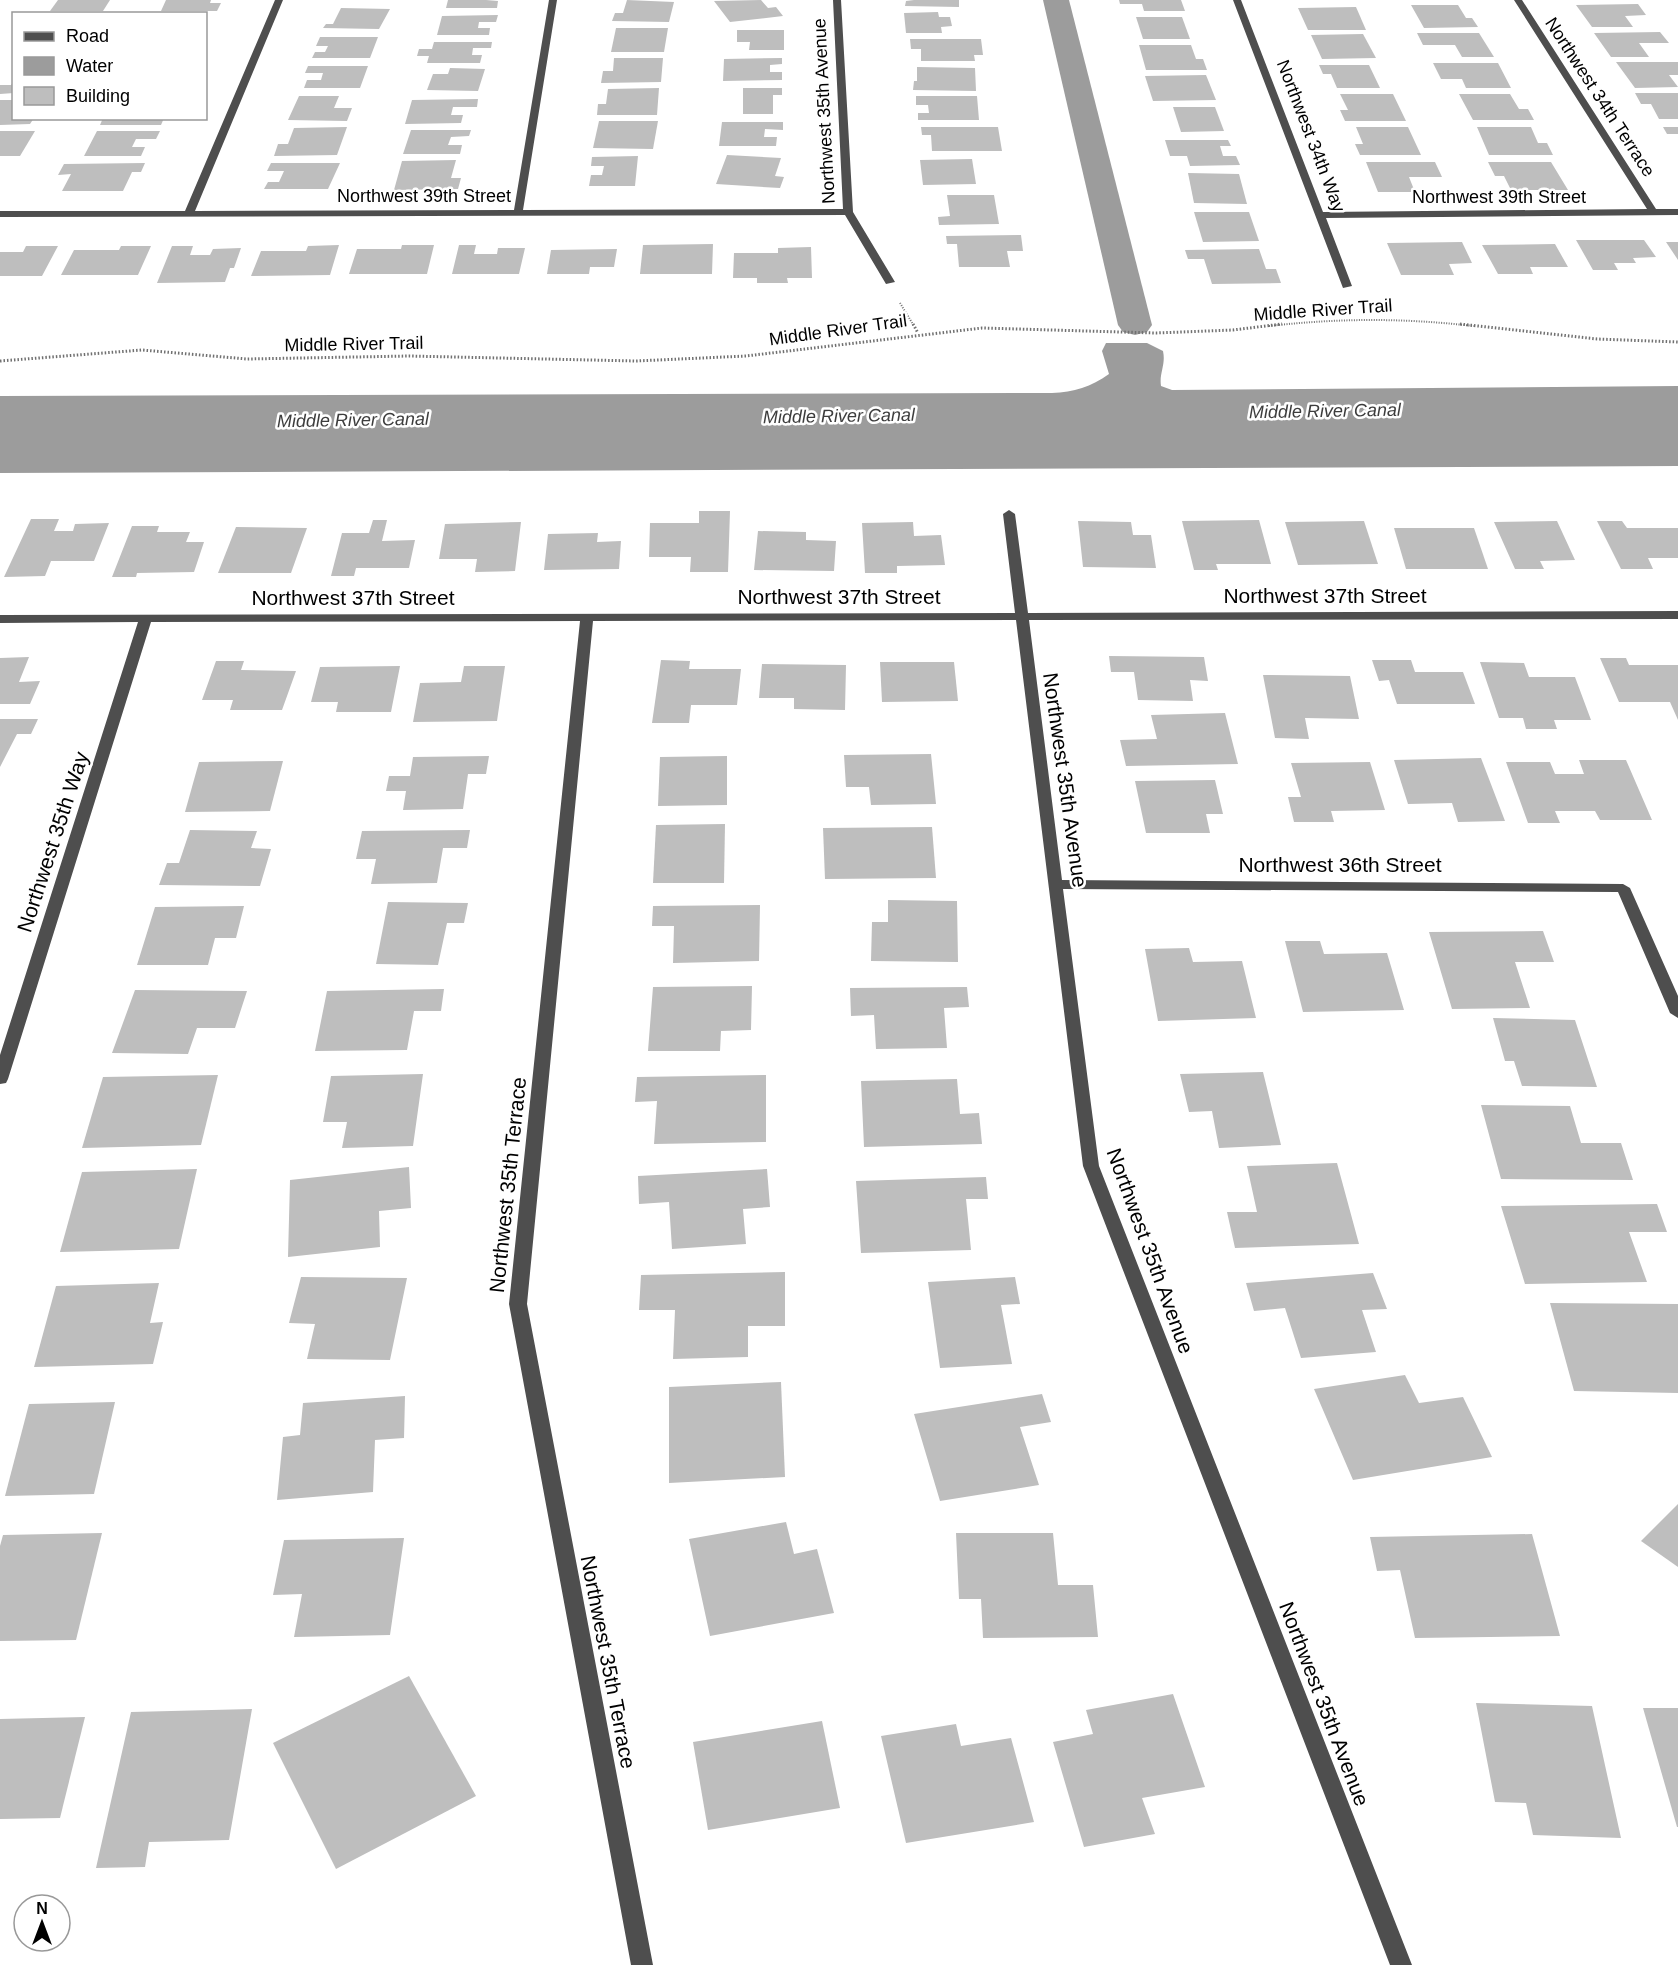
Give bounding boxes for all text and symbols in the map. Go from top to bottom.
legend [12,12,207,120]
street label: Northwest 34th Terrace [1541,14,1659,180]
street label: Northwest 35th Avenue [809,18,839,204]
text: Road [66,26,109,46]
text: Water [66,56,113,76]
street label: Northwest 34th Way [1273,57,1349,215]
text: Building [66,86,130,106]
street label: Northwest 39th Street [337,186,511,206]
street label: Northwest 39th Street [1412,187,1586,207]
street label: Middle River Trail [1253,295,1393,325]
street label: Middle River Trail [768,310,908,350]
street label: Middle River Trail [284,333,424,355]
water label: Middle River Canal [1249,400,1402,422]
water label: Middle River Canal [763,405,916,427]
water label: Middle River Canal [277,409,430,431]
street label: Northwest 37th Street [1223,584,1427,607]
street label: Northwest 37th Street [737,585,941,608]
street label: Northwest 37th Street [251,586,455,609]
street label: Northwest 35th Avenue [1039,671,1092,889]
street label: Northwest 35th Way [12,748,93,935]
street label: Northwest 36th Street [1238,853,1442,876]
street label: Northwest 35th Terrace [485,1076,530,1294]
street label: Northwest 35th Avenue [1103,1145,1198,1357]
street label: Northwest 35th Terrace [577,1553,640,1770]
street label: Northwest 35th Avenue [1275,1599,1374,1809]
north arrow [12,1893,72,1953]
text: N [36,1900,48,1917]

